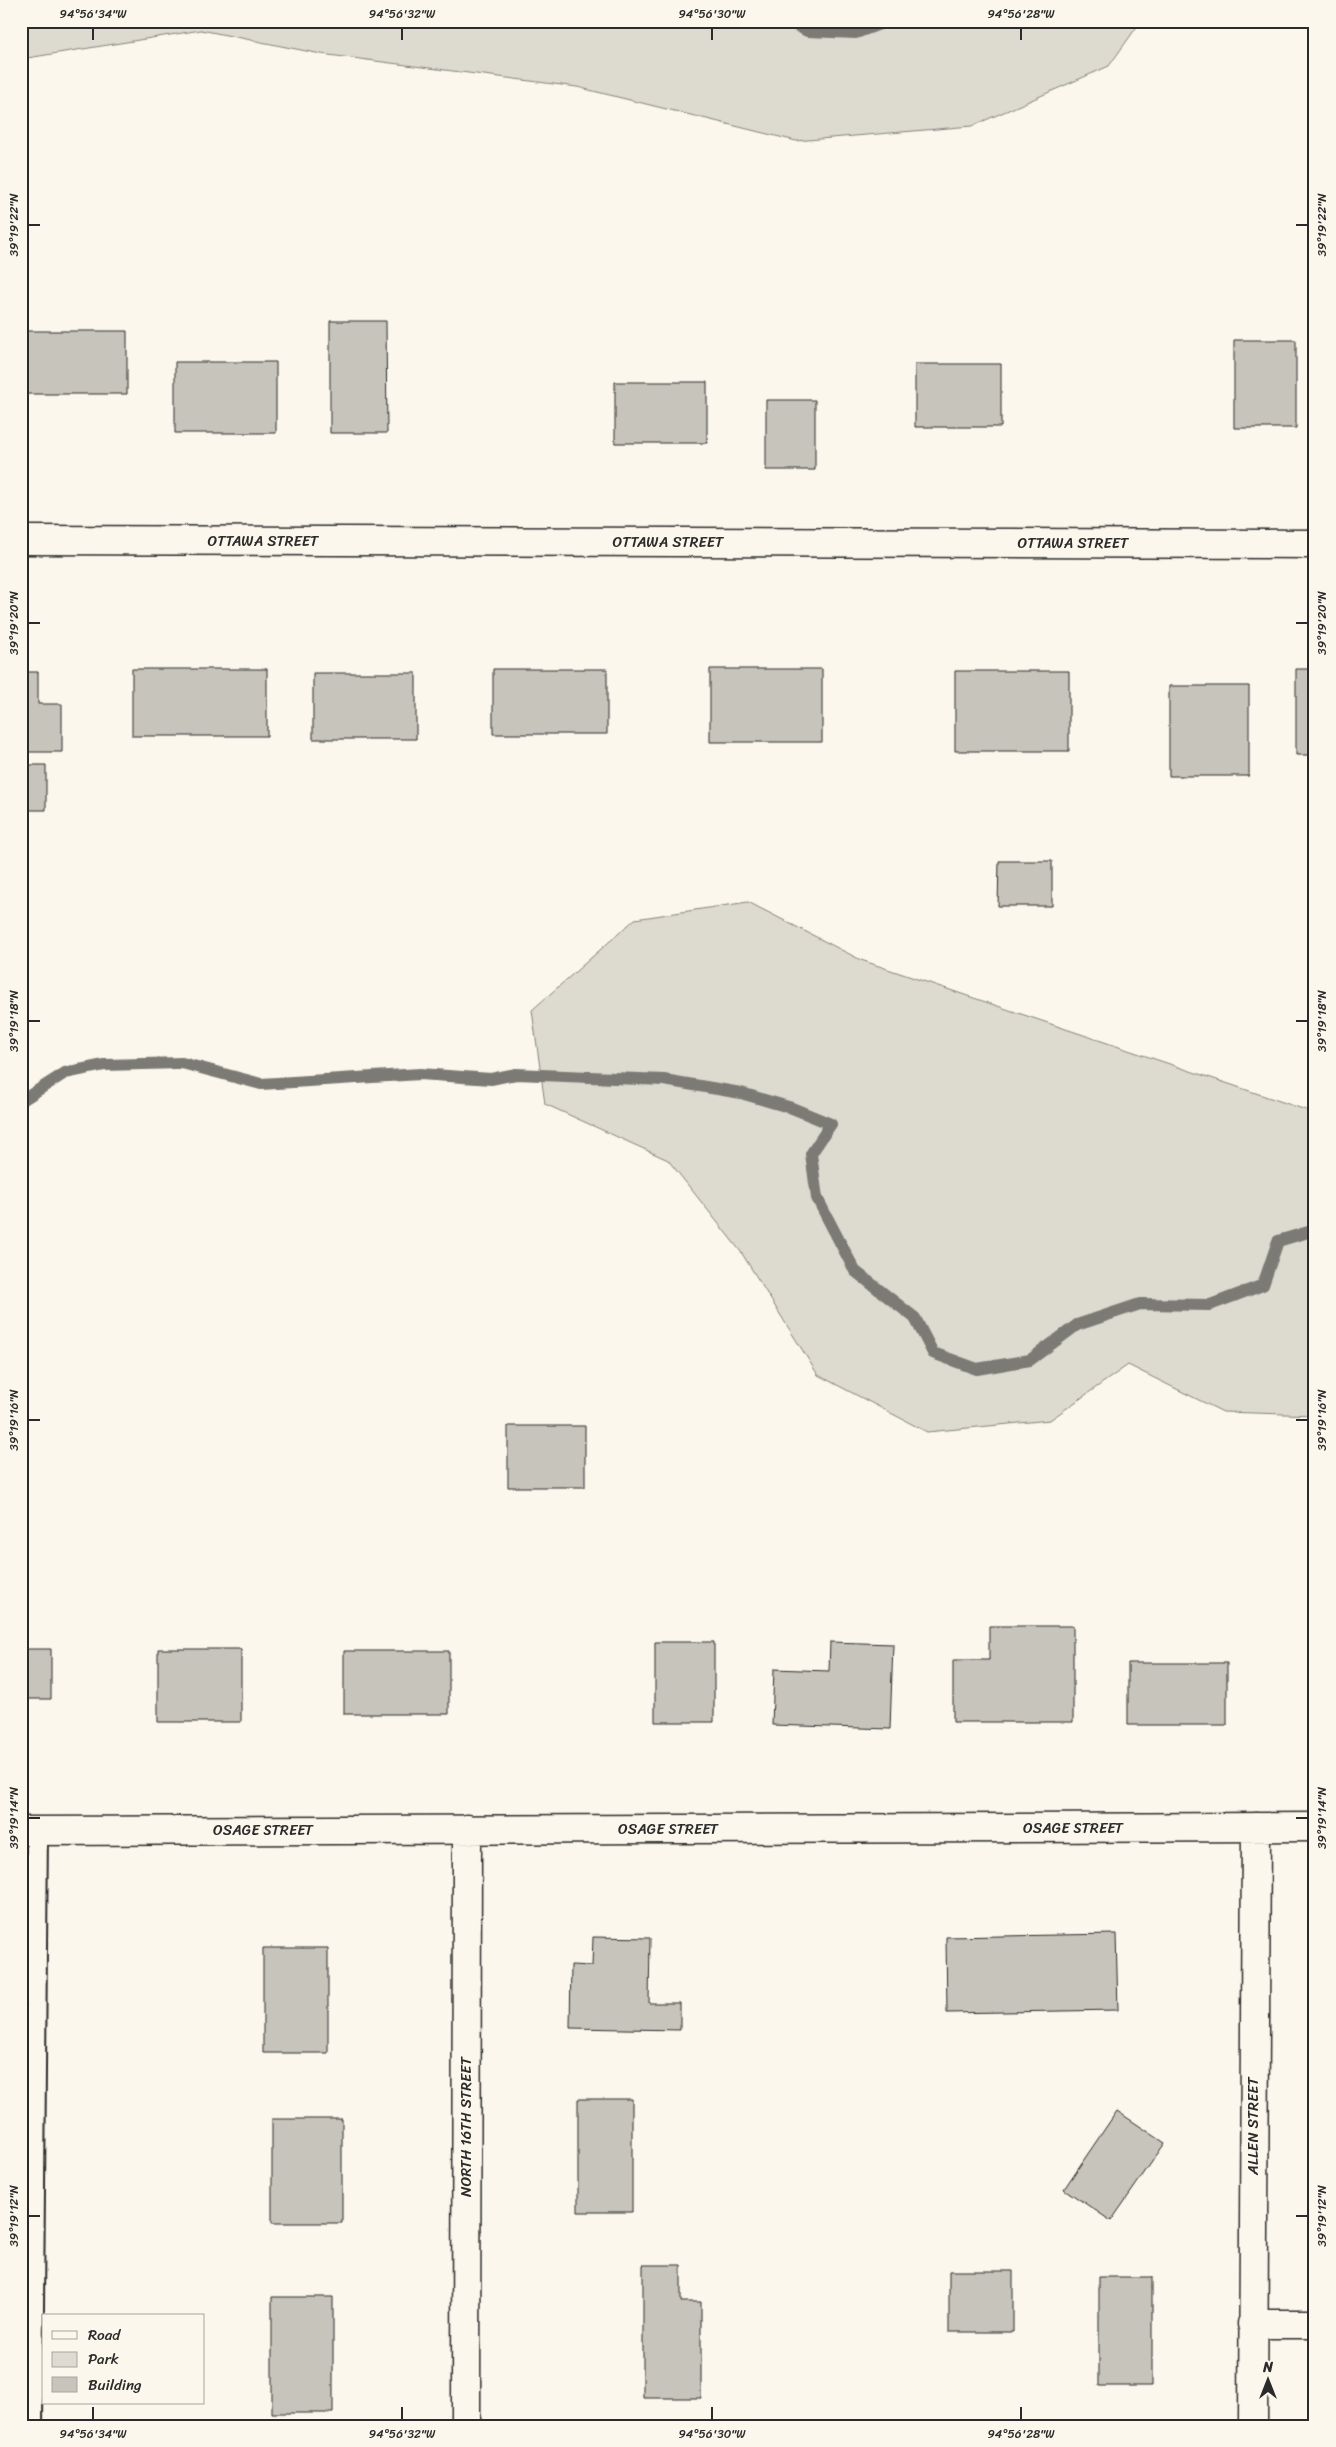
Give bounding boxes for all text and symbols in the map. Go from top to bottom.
text: 94°56'34"W [60,3,127,25]
text: 94°56'32"W [369,3,436,25]
text: 94°56'30"W [678,3,746,25]
text: 94°56'28"W [987,3,1055,25]
text: 39°19'22"N [3,193,25,257]
text: 39°19'22"N [1311,193,1333,257]
street label: OTTAWA STREET [208,528,320,554]
street label: OTTAWA STREET [613,529,725,555]
street label: OTTAWA STREET [1018,530,1130,556]
text: 39°19'20"N [3,590,25,655]
text: 39°19'20"N [1311,590,1333,655]
text: 39°19'18"N [3,989,25,1052]
text: 39°19'18"N [1311,989,1333,1052]
text: 39°19'16"N [3,1389,25,1451]
text: 39°19'16"N [1311,1389,1333,1451]
text: 39°19'14"N [3,1786,25,1849]
text: 39°19'14"N [1311,1786,1333,1849]
street label: OSAGE STREET [1023,1815,1125,1841]
street label: OSAGE STREET [618,1816,720,1842]
street label: OSAGE STREET [213,1817,315,1843]
street label: NORTH 16TH STREET [453,2055,479,2197]
street label: ALLEN STREET [1240,2075,1266,2176]
text: 39°19'12"N [3,2185,25,2247]
text: 39°19'12"N [1311,2185,1333,2247]
legend [42,2314,205,2404]
text: Road [88,2322,121,2348]
text: Park [88,2346,119,2372]
north arrow [1244,2354,1294,2404]
text: N [1262,2355,1273,2380]
text: Building [88,2372,142,2398]
text: 94°56'34"W [60,2423,127,2445]
text: 94°56'32"W [369,2423,436,2445]
text: 94°56'30"W [678,2423,746,2445]
text: 94°56'28"W [987,2423,1055,2445]

